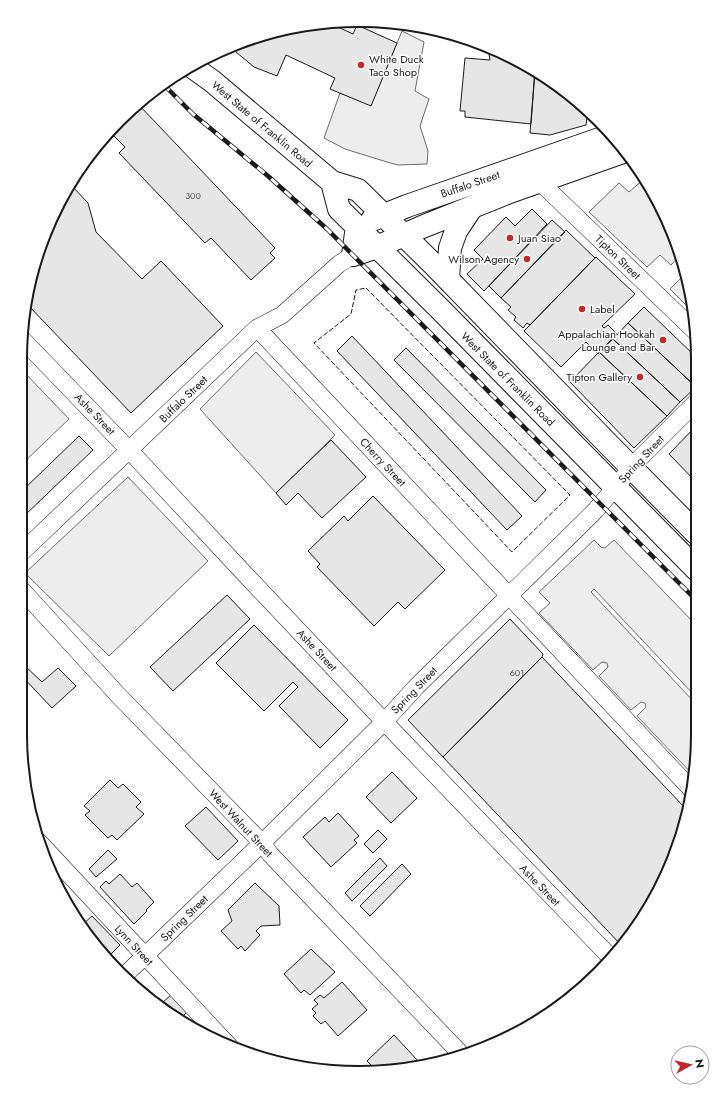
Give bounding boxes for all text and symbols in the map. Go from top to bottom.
place label: White Duck Taco Shop [369,51,424,80]
marker: White Duck Taco Shop [356,60,366,70]
street label: West State of Franklin Road [208,77,316,171]
street label: Buffalo Street [438,166,502,202]
house number: 300 [185,189,201,202]
place label: Juan Siao [516,230,561,246]
street label: Tipton Street [592,231,645,283]
marker: Juan Siao [505,233,515,243]
place label: Wilson Agency [448,251,519,267]
marker: Wilson Agency [522,254,532,264]
place label: Label [590,301,615,317]
marker: Label [577,304,587,314]
place label: Appalachian Hookah Lounge and Bar [558,326,655,355]
street label: West State of Franklin Road [457,328,559,430]
marker: Appalachian Hookah Lounge and Bar [658,335,668,345]
place label: Tipton Gallery [567,369,632,385]
street label: Buffalo Street [155,372,211,426]
marker: Tipton Gallery [635,372,645,382]
street label: Ashe Street [71,389,119,439]
street label: Spring Street [615,431,668,487]
street label: Cherry Street [356,434,410,490]
street label: Ashe Street [293,625,341,675]
street label: Spring Street [387,662,441,717]
house number: 601 [510,666,524,679]
street label: West Walnut Street [205,786,277,861]
street label: Ashe Street [516,860,564,910]
street label: Spring Street [157,891,212,945]
street label: Lynn Street [111,921,157,969]
north arrow [670,1045,710,1085]
text: N [691,1058,708,1069]

